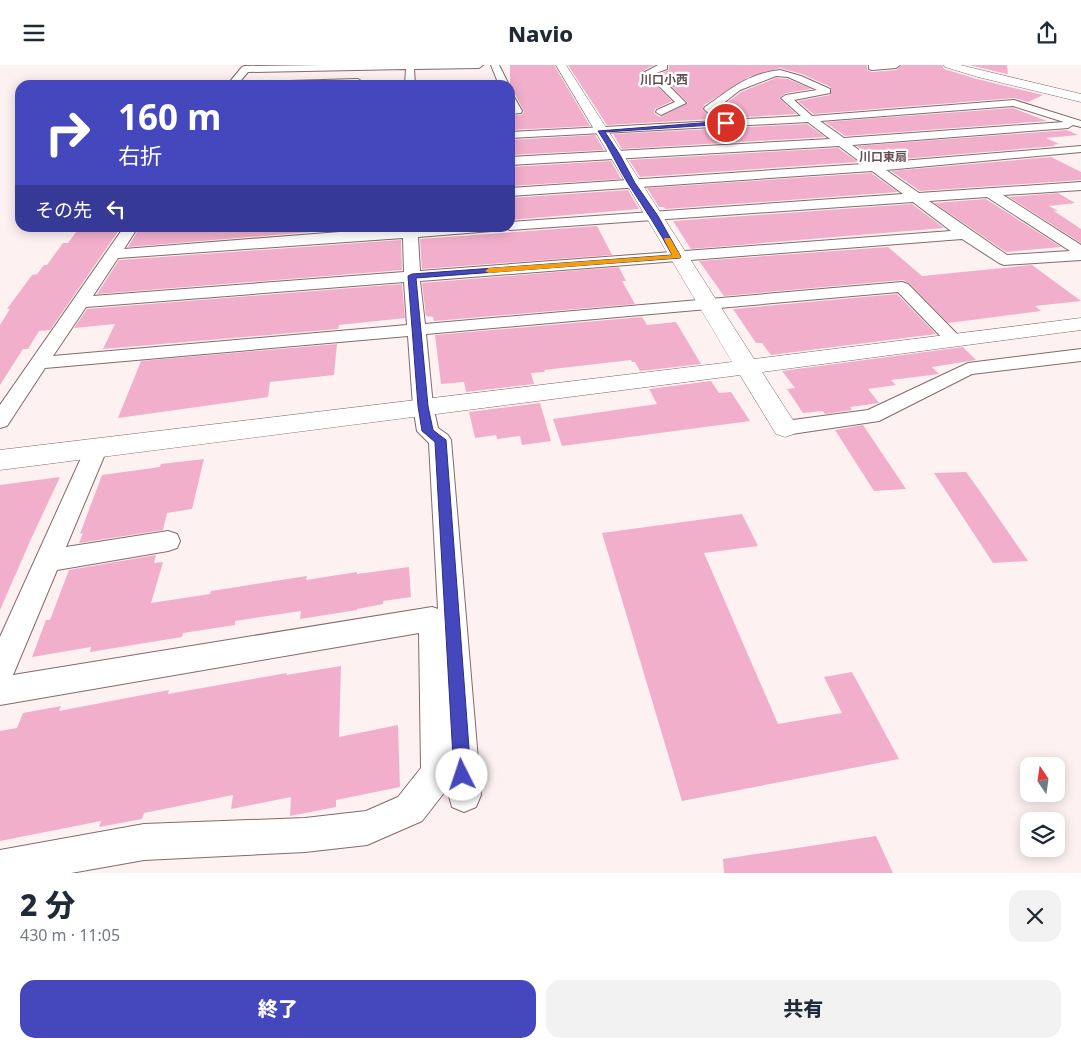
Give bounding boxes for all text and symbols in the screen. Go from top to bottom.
text: Navio [508,18,573,48]
icon: menu [20,19,48,47]
icon: share [1033,19,1061,47]
district label: 川口小西 [640,71,688,88]
text: 160 m [118,93,221,140]
icon: right [35,100,100,165]
pin [705,102,747,144]
icon: arrive [712,109,740,137]
text: 右折 [118,140,162,170]
district label: 川口東扇 [859,148,907,165]
icon: left [102,195,130,223]
text: その先 [35,197,92,223]
position arrow [435,748,487,800]
north arrow [1020,757,1065,803]
map controls [1020,757,1065,857]
button: layers [1020,812,1065,857]
text: 2 分 [20,884,75,925]
button: close [1009,890,1061,942]
text: 430 m · 11:05 [20,924,120,946]
button: 終了 [20,980,536,1038]
button: 共有 [546,980,1061,1038]

